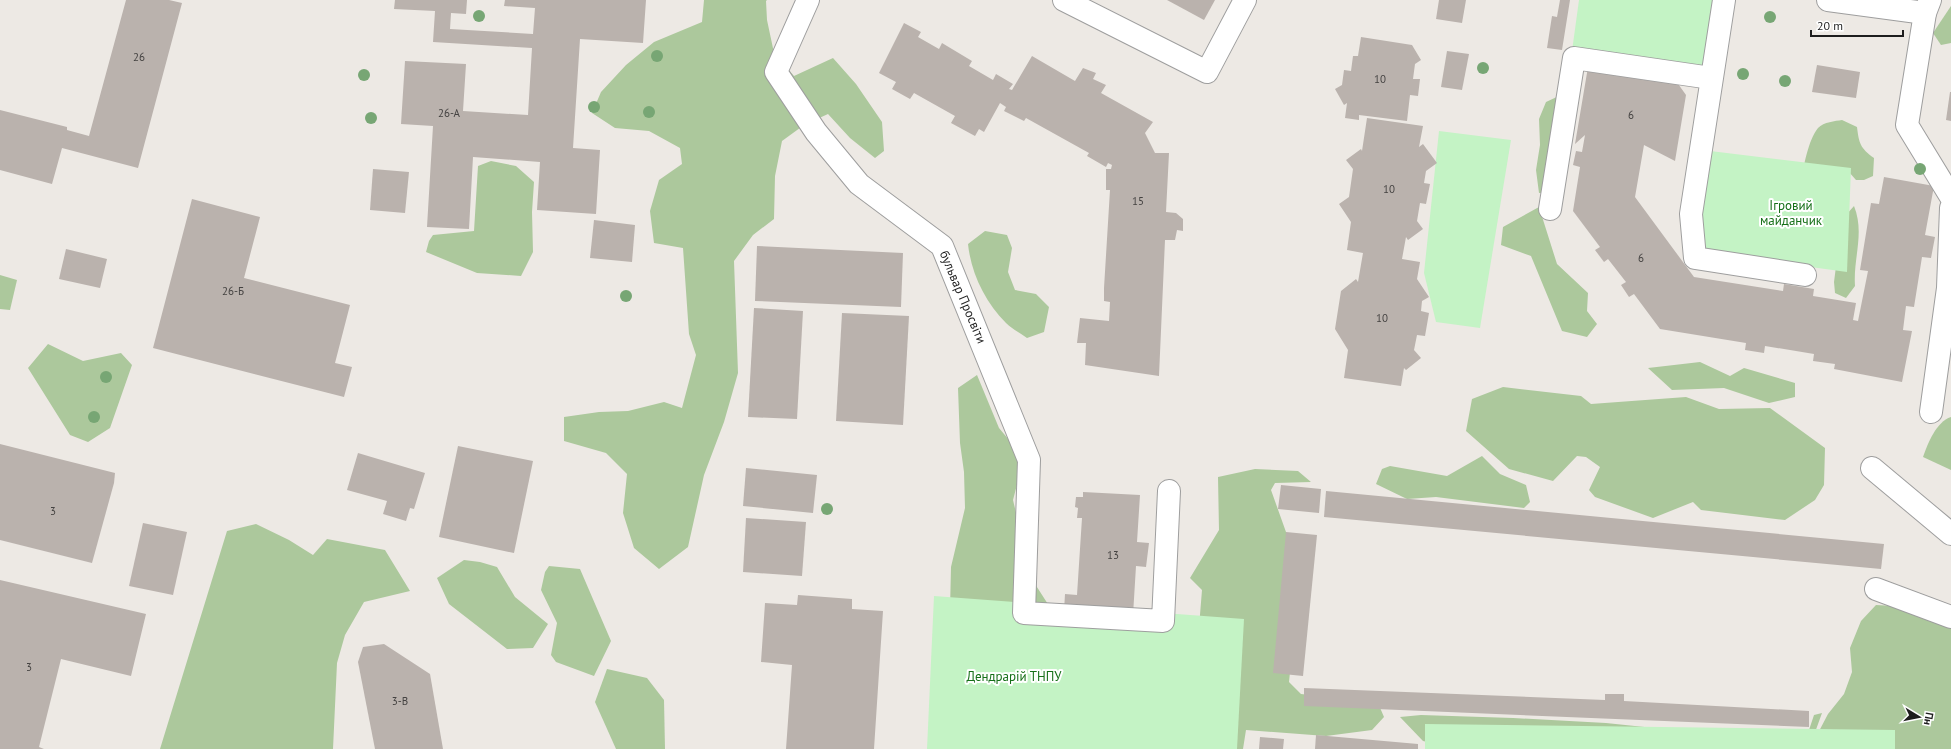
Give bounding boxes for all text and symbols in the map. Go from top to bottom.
scale bar [1811,12,1903,38]
text: 20 m [1817,18,1843,33]
house number: 26 [133,50,145,64]
house number: 10 [1374,72,1386,86]
house number: 26-А [438,106,461,120]
house number: 6 [1628,108,1634,122]
house number: 10 [1383,182,1395,196]
house number: 15 [1132,194,1144,208]
park label: Ігровий майданчик [1760,197,1823,229]
street label: бульвар Просвіти [936,248,990,346]
house number: 6 [1638,251,1644,265]
house number: 26-Б [222,284,244,298]
house number: 10 [1376,311,1388,325]
house number: 3 [50,504,56,518]
house number: 13 [1107,548,1119,562]
house number: 3 [26,660,32,674]
park label: Дендрарій ТНПУ [967,668,1062,685]
house number: 3-В [392,694,408,708]
north arrow [1899,697,1939,737]
text: Пн [1921,711,1937,726]

